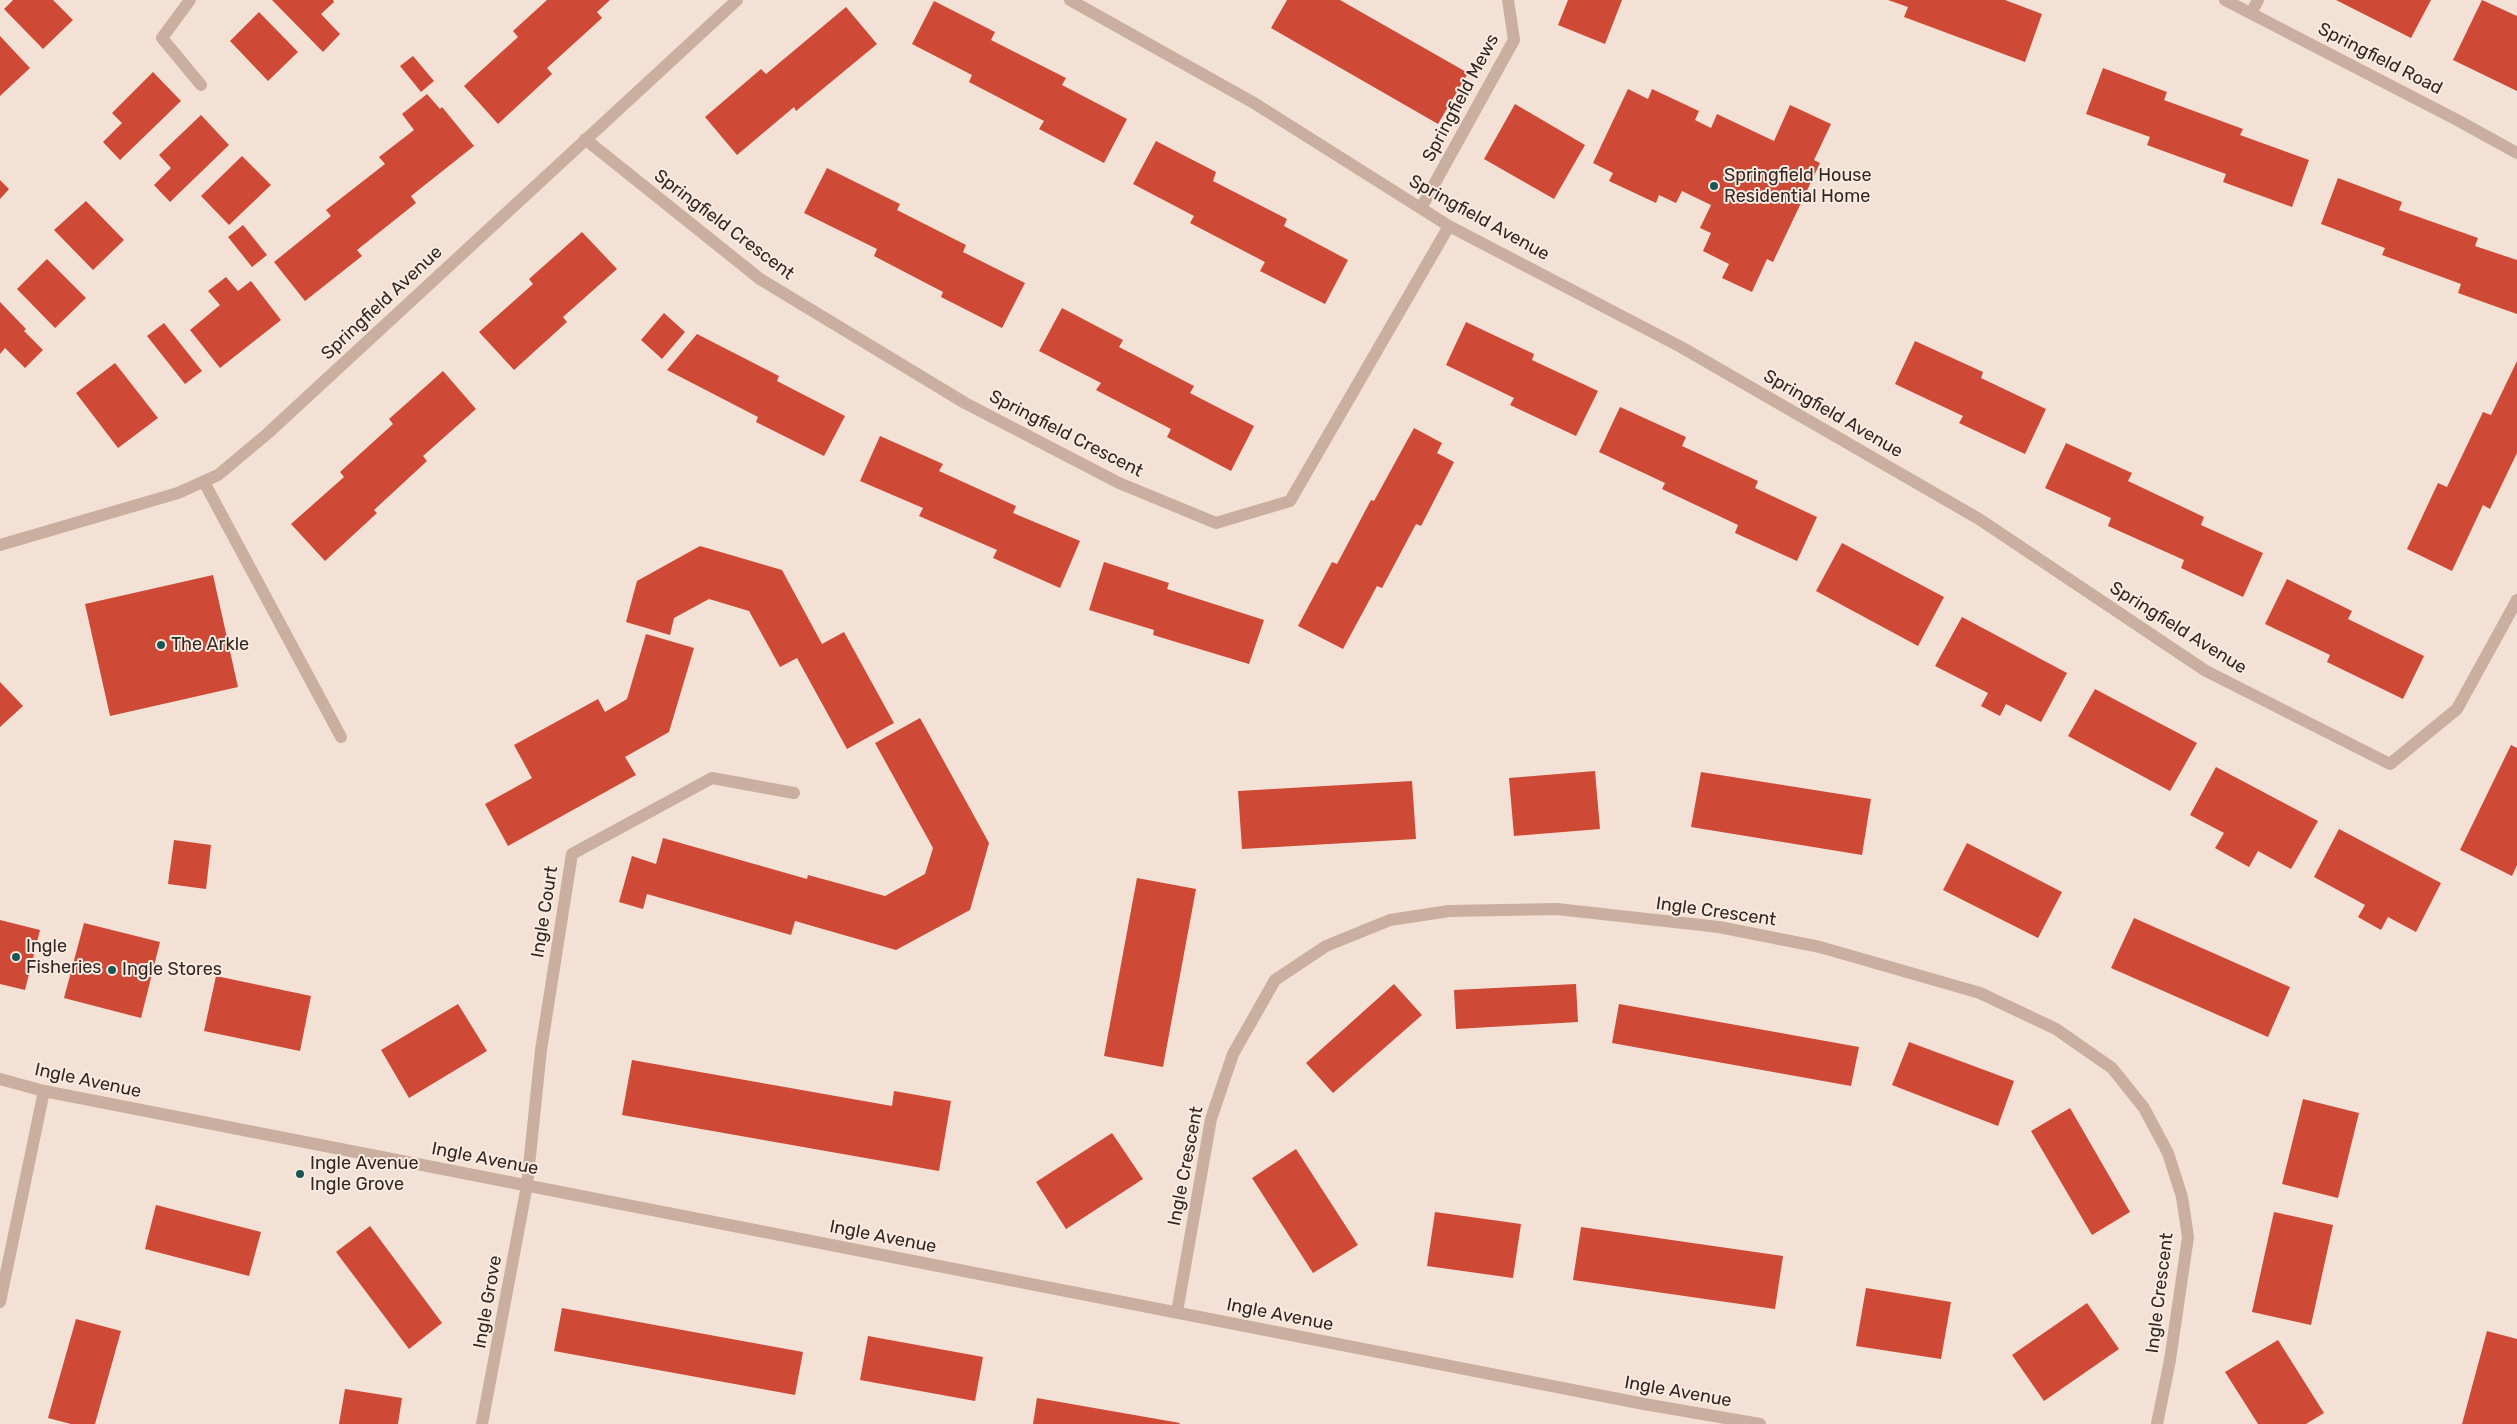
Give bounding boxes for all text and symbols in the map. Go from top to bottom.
street label: Springfield Road [2314,18,2446,100]
street label: Springfield Mews [1418,30,1504,166]
street label: Springfield Crescent [650,165,798,285]
place label: Springfield House Residential Home [1724,165,1872,208]
street label: Springfield Avenue [1405,170,1553,266]
marker: Springfield House Residential Home [1708,180,1720,192]
street label: Springfield Avenue [317,241,447,365]
street label: Springfield Avenue [1759,365,1907,463]
street label: Springfield Crescent [985,386,1147,482]
street label: Springfield Avenue [2106,577,2250,679]
place label: The Arkle [171,634,249,656]
marker: The Arkle [155,639,167,651]
street label: Ingle Court [527,865,563,959]
street label: Ingle Crescent [1654,893,1778,931]
place label: Ingle Fisheries [26,936,102,979]
marker: Ingle Fisheries [10,951,22,963]
place label: Ingle Stores [122,959,222,981]
marker: Ingle Stores [106,964,118,976]
street label: Ingle Avenue [33,1059,143,1103]
street label: Ingle Crescent [1164,1104,1208,1228]
street label: Ingle Avenue [430,1138,540,1180]
place label: Ingle Avenue Ingle Grove [310,1153,418,1196]
marker: Ingle Avenue Ingle Grove [294,1168,306,1180]
street label: Ingle Avenue [828,1216,938,1258]
street label: Ingle Crescent [2142,1232,2178,1354]
street label: Ingle Grove [469,1254,507,1350]
street label: Ingle Avenue [1225,1294,1335,1336]
street label: Ingle Avenue [1623,1372,1733,1412]

